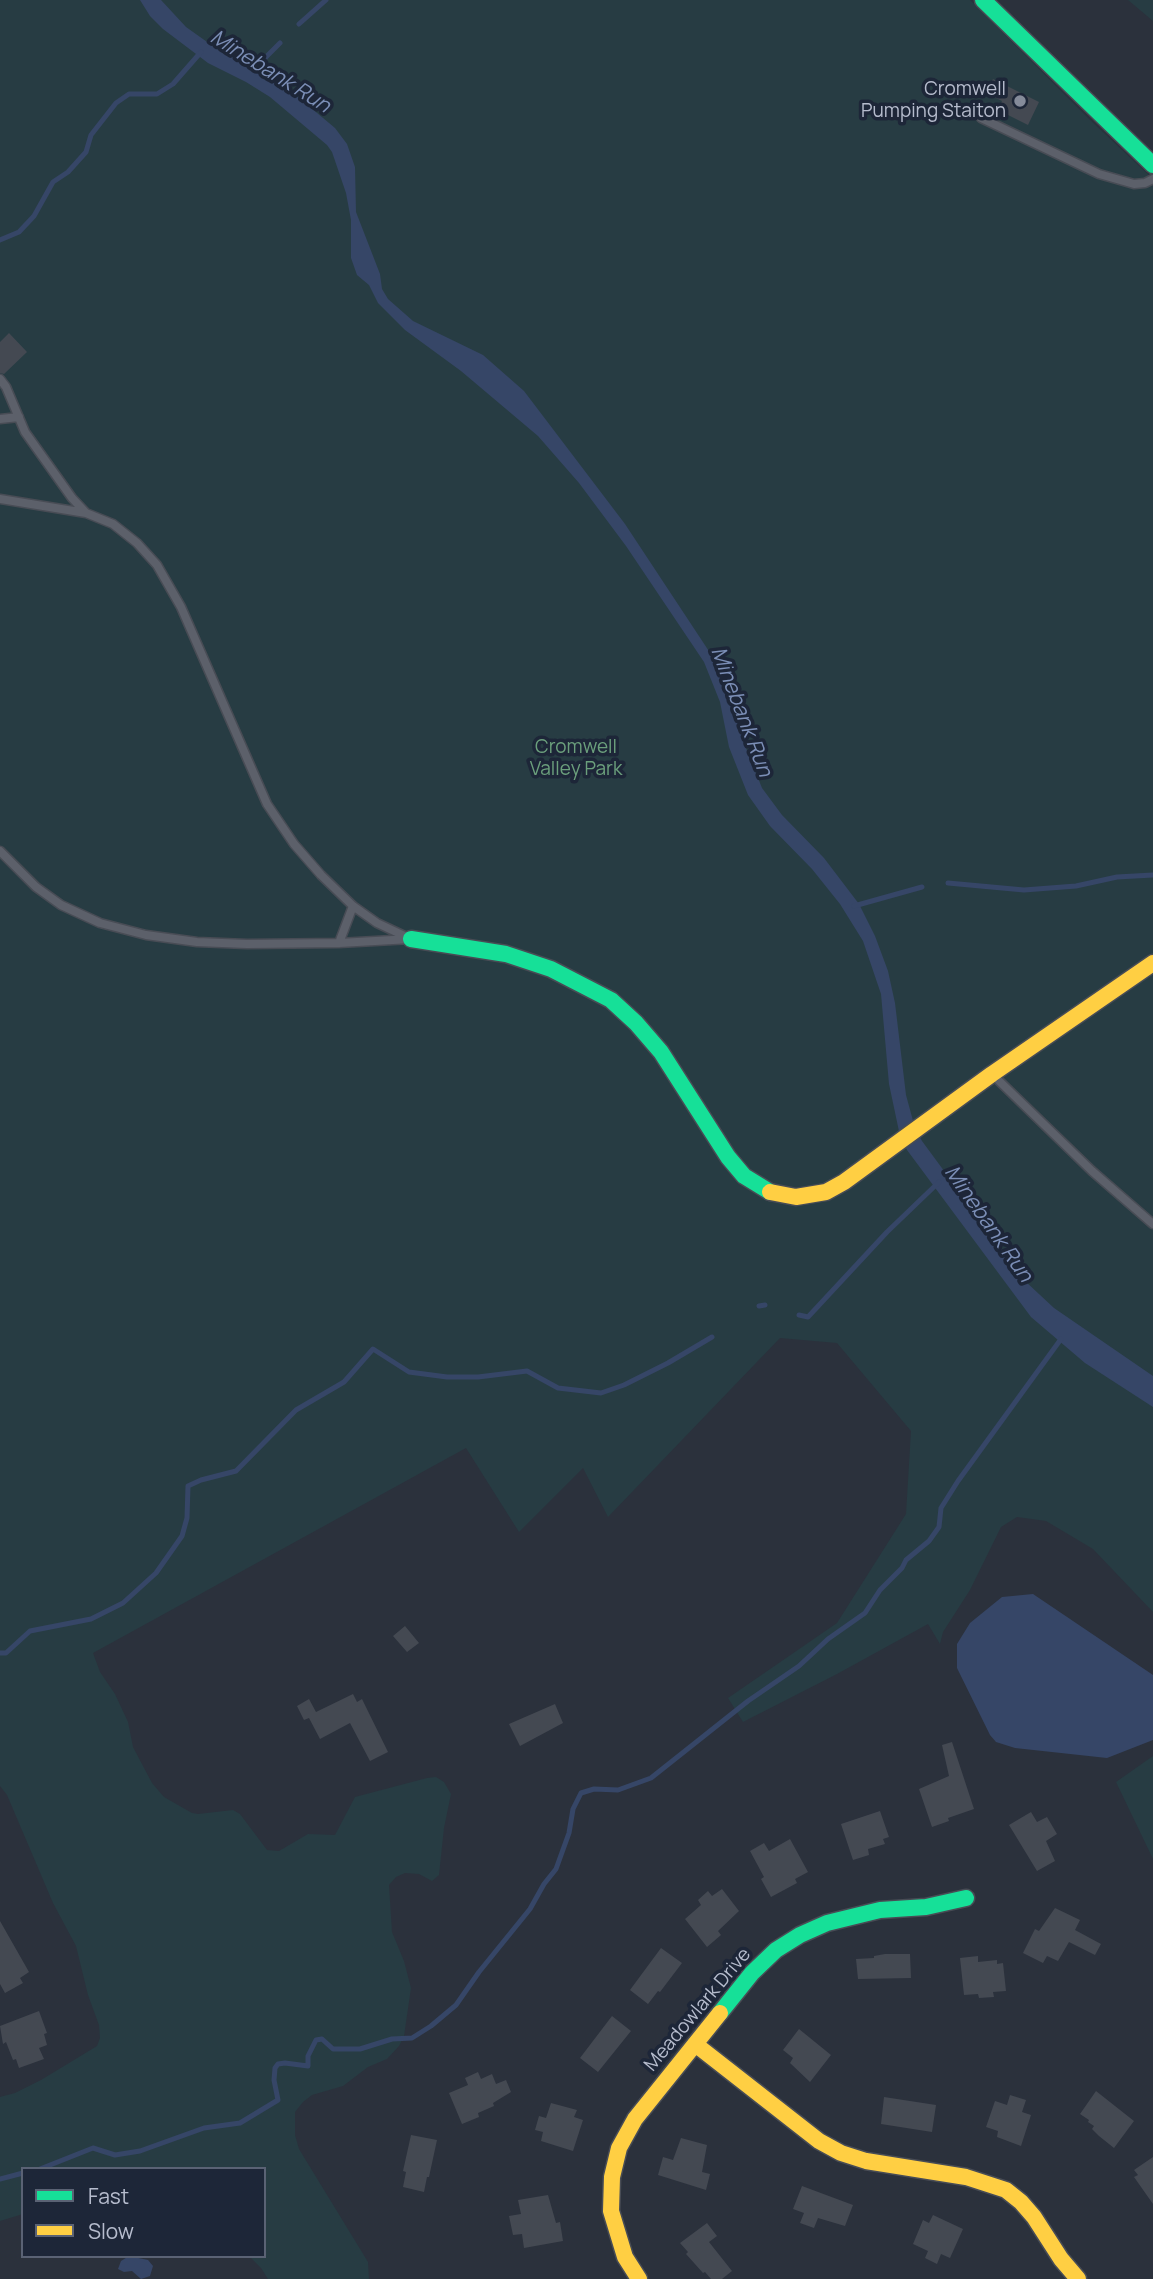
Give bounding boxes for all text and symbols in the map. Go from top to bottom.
water label: Minebank Run [205,25,335,119]
place label: Cromwell Pumping Staiton [861,79,1006,123]
marker: Cromwell Pumping Staiton [1012,93,1028,109]
water label: Minebank Run [705,644,777,780]
park label: Cromwell Valley Park [530,737,622,781]
water label: Minebank Run [939,1161,1037,1287]
street label: Meadowlark Drive [640,1944,756,2076]
legend [21,2167,266,2258]
text: Fast [88,2182,129,2210]
text: Slow [88,2217,134,2245]

